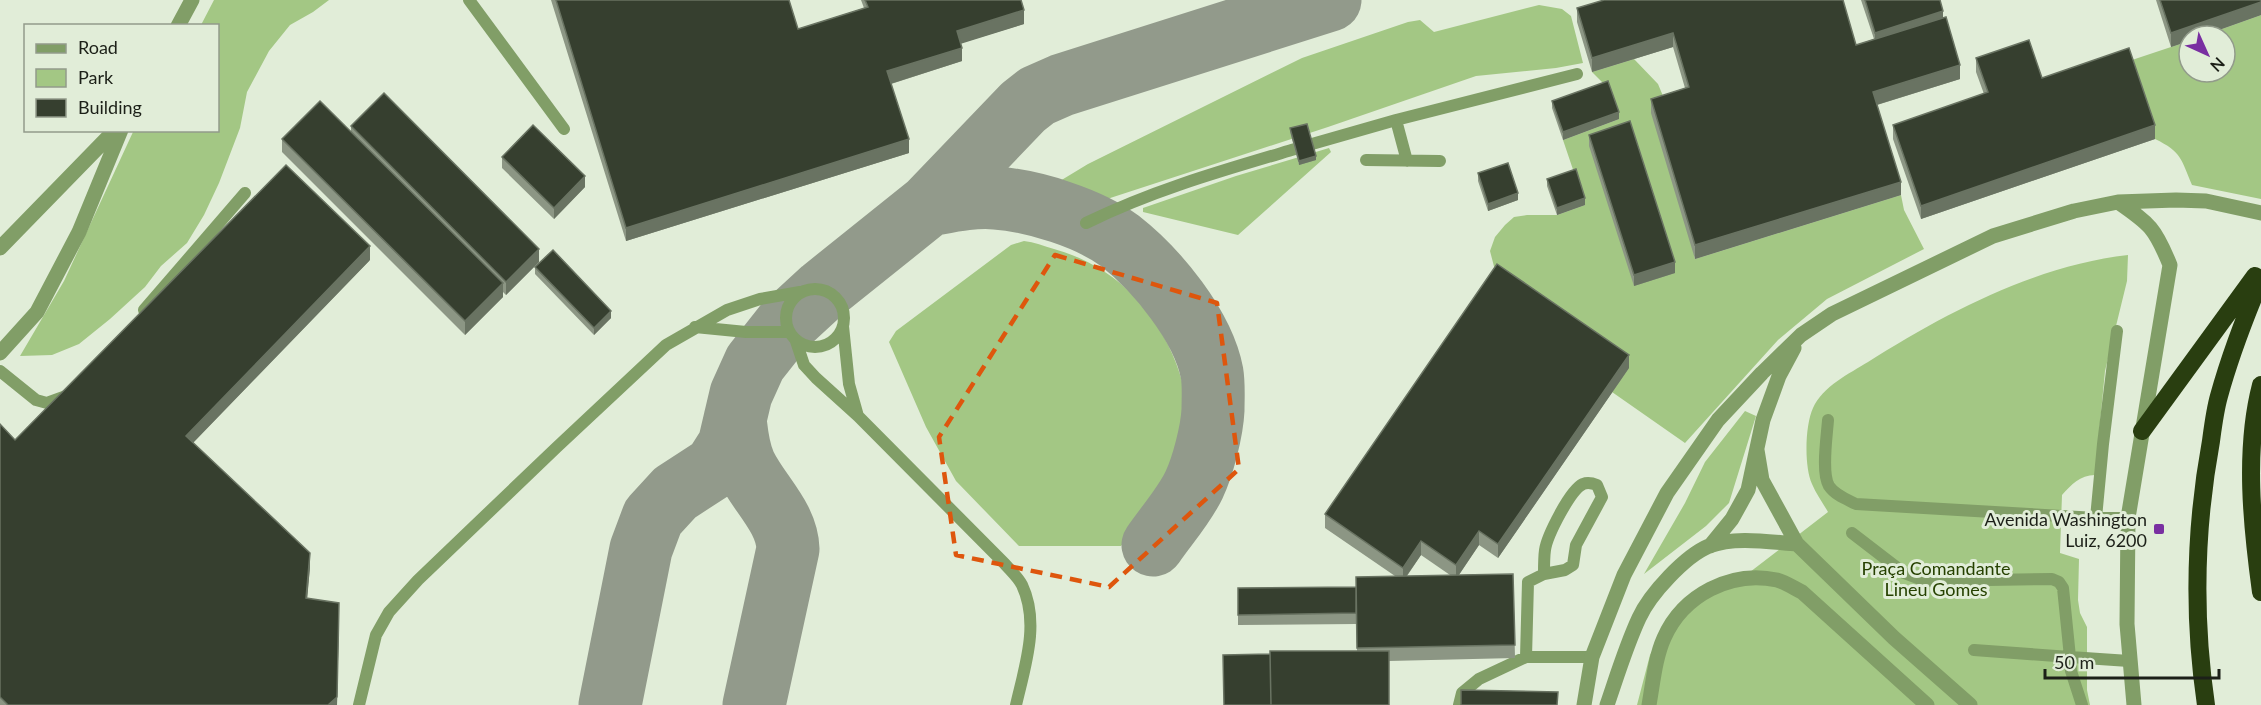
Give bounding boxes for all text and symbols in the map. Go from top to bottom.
legend [24,24,219,132]
north arrow [2177,24,2237,84]
text: Road [78,36,118,58]
text: N [2207,54,2229,76]
text: Park [78,66,114,88]
text: Building [78,96,142,118]
place label: Avenida Washington Luiz, 6200 [1984,508,2147,551]
marker: Avenida Washington Luiz, 6200 [2152,522,2166,536]
park label: Praça Comandante Lineu Gomes [1862,557,2010,600]
scale bar [2045,642,2219,680]
text: 50 m [2054,651,2094,673]

